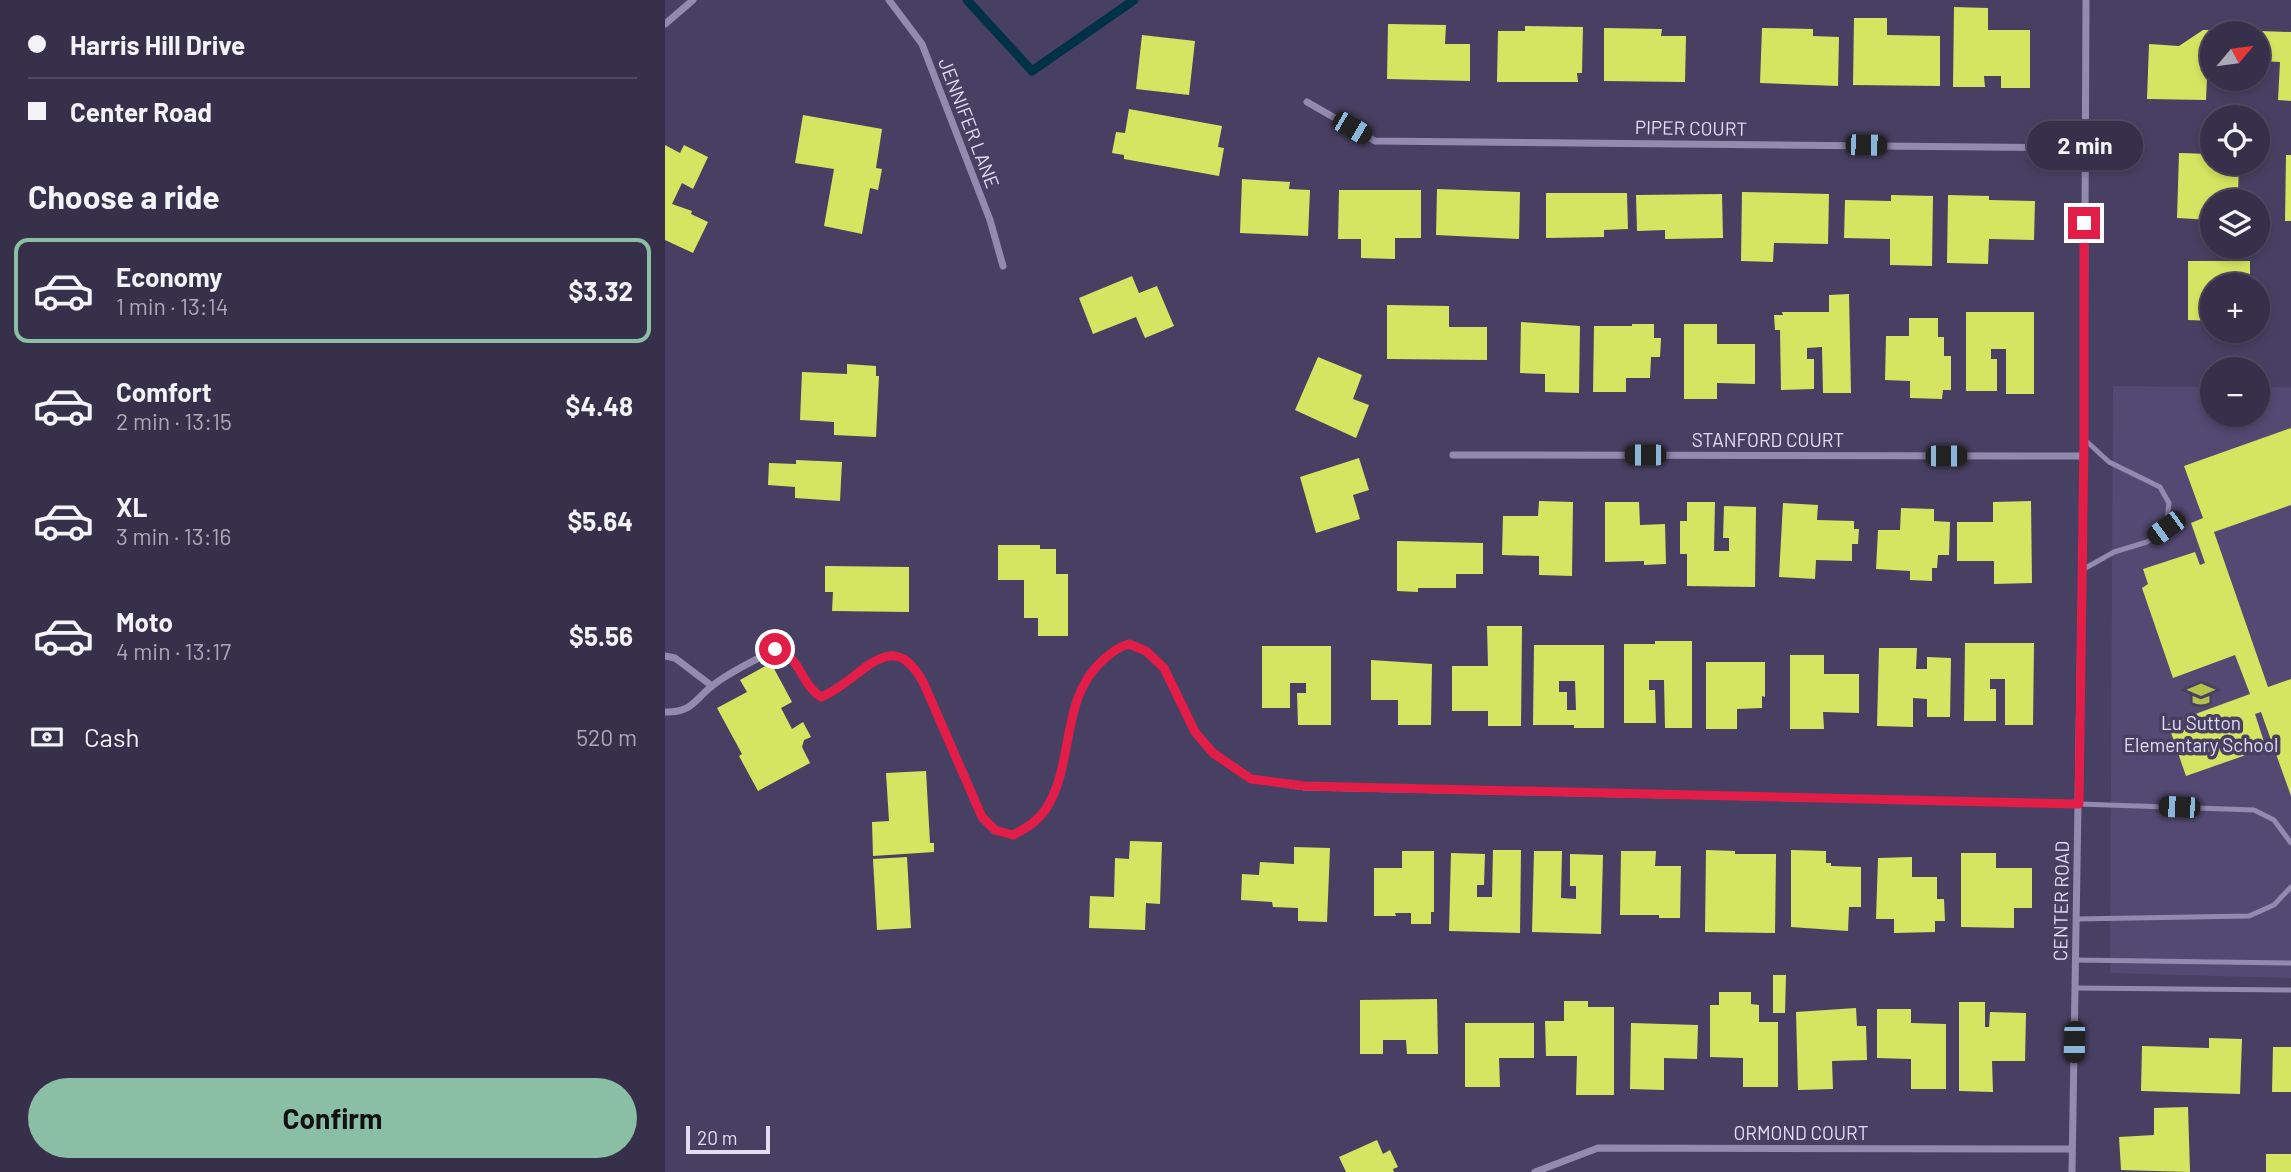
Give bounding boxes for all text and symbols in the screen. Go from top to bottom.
north arrow [2200,21,2270,91]
map controls [2200,21,2270,427]
text: Harris Hill Drive [70,29,245,60]
street label: JENNIFER LANE [934,54,1005,191]
text: Center Road [70,96,212,127]
button: locate [2200,105,2270,175]
car [1329,108,1376,148]
street label: PIPER COURT [1635,115,1747,140]
callout: 2 min [2026,122,2142,170]
text: 2 min [2057,131,2113,159]
car [1845,134,1888,156]
text: Choose a ride [28,177,220,215]
button: layers [2200,189,2270,259]
route end [2068,207,2100,239]
icon: car [32,259,95,322]
text: Economy [116,261,222,292]
button: + [2200,273,2270,343]
text: $3.32 [568,275,633,306]
text: 1 min · 13:14 [116,292,228,320]
button: − [2200,357,2270,427]
icon: car [32,374,95,437]
text: Comfort [116,376,212,407]
text: $4.48 [566,390,633,421]
text: 2 min · 13:15 [116,407,232,435]
street label: STANFORD COURT [1692,428,1844,451]
car [1625,445,1667,466]
car [1926,446,1968,467]
icon: car [32,489,95,552]
text: XL [116,491,147,522]
text: $5.64 [567,505,633,536]
car [2143,507,2190,549]
text: 3 min · 13:16 [116,522,231,550]
icon: car [32,604,95,667]
text: Moto [116,606,173,637]
text: $5.56 [569,620,633,651]
route start [759,633,791,665]
text: 4 min · 13:17 [116,637,231,665]
school or university icon: Lu Sutton Elementary School [2186,679,2216,709]
place label: Lu Sutton Elementary School [2124,711,2278,756]
icon: cash [28,718,66,756]
text: Cash [84,721,139,752]
text: 520 m [576,723,637,751]
car [2158,796,2201,818]
street label: CENTER ROAD [2048,841,2073,961]
car [2064,1021,2085,1063]
button: Confirm [28,1078,637,1158]
street label: ORMOND COURT [1733,1121,1869,1144]
scale bar [686,1123,770,1155]
text: 20 m [697,1126,737,1149]

